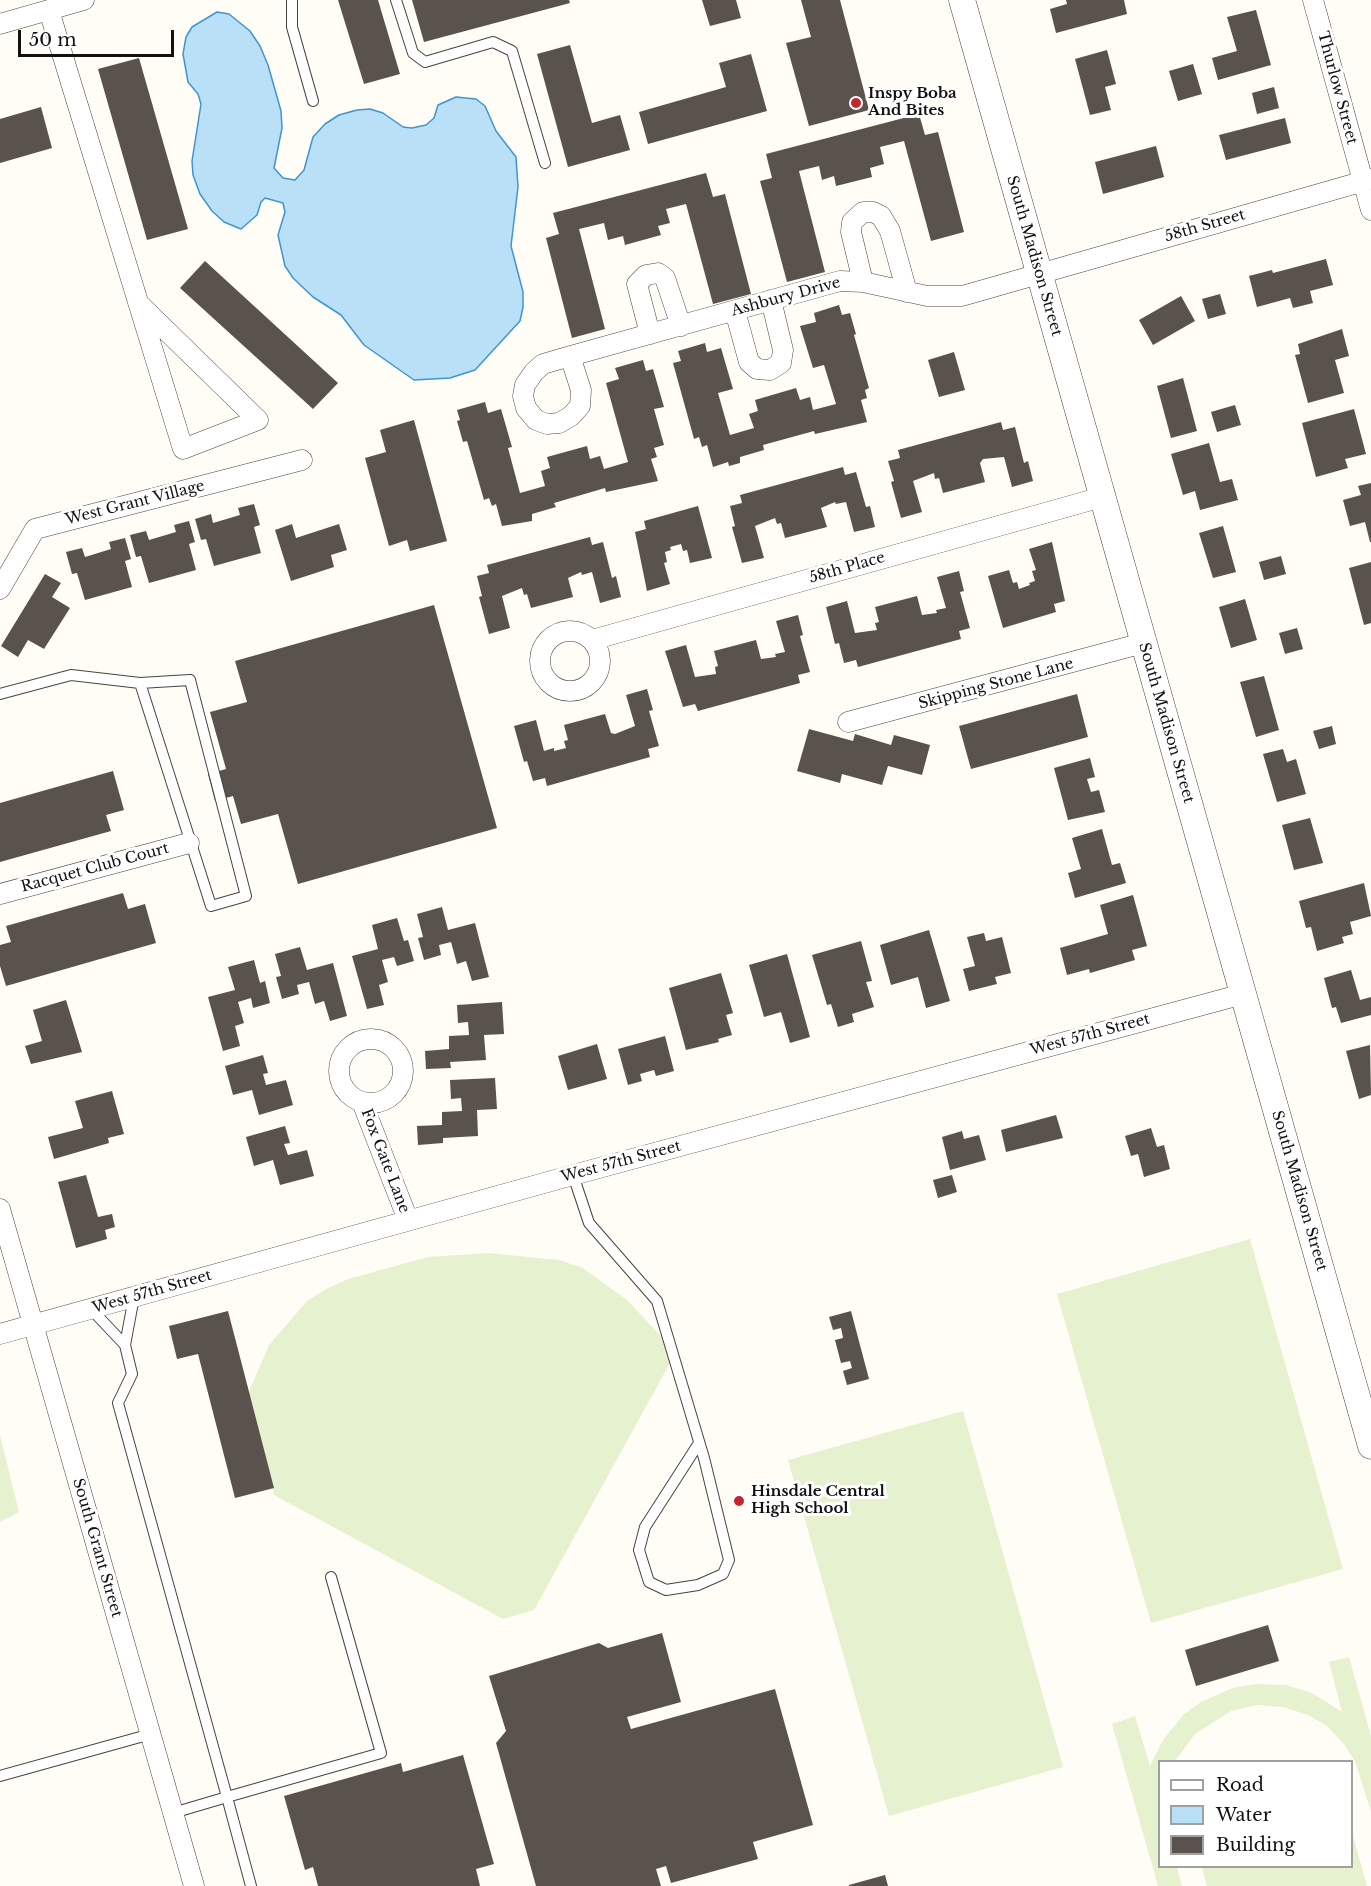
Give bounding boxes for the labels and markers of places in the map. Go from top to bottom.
place label: Inspy Boba And Bites [868,85,957,120]
marker: Inspy Boba And Bites [849,96,863,110]
place label: Hinsdale Central High School [751,1483,885,1518]
marker: Hinsdale Central High School [732,1494,746,1508]

